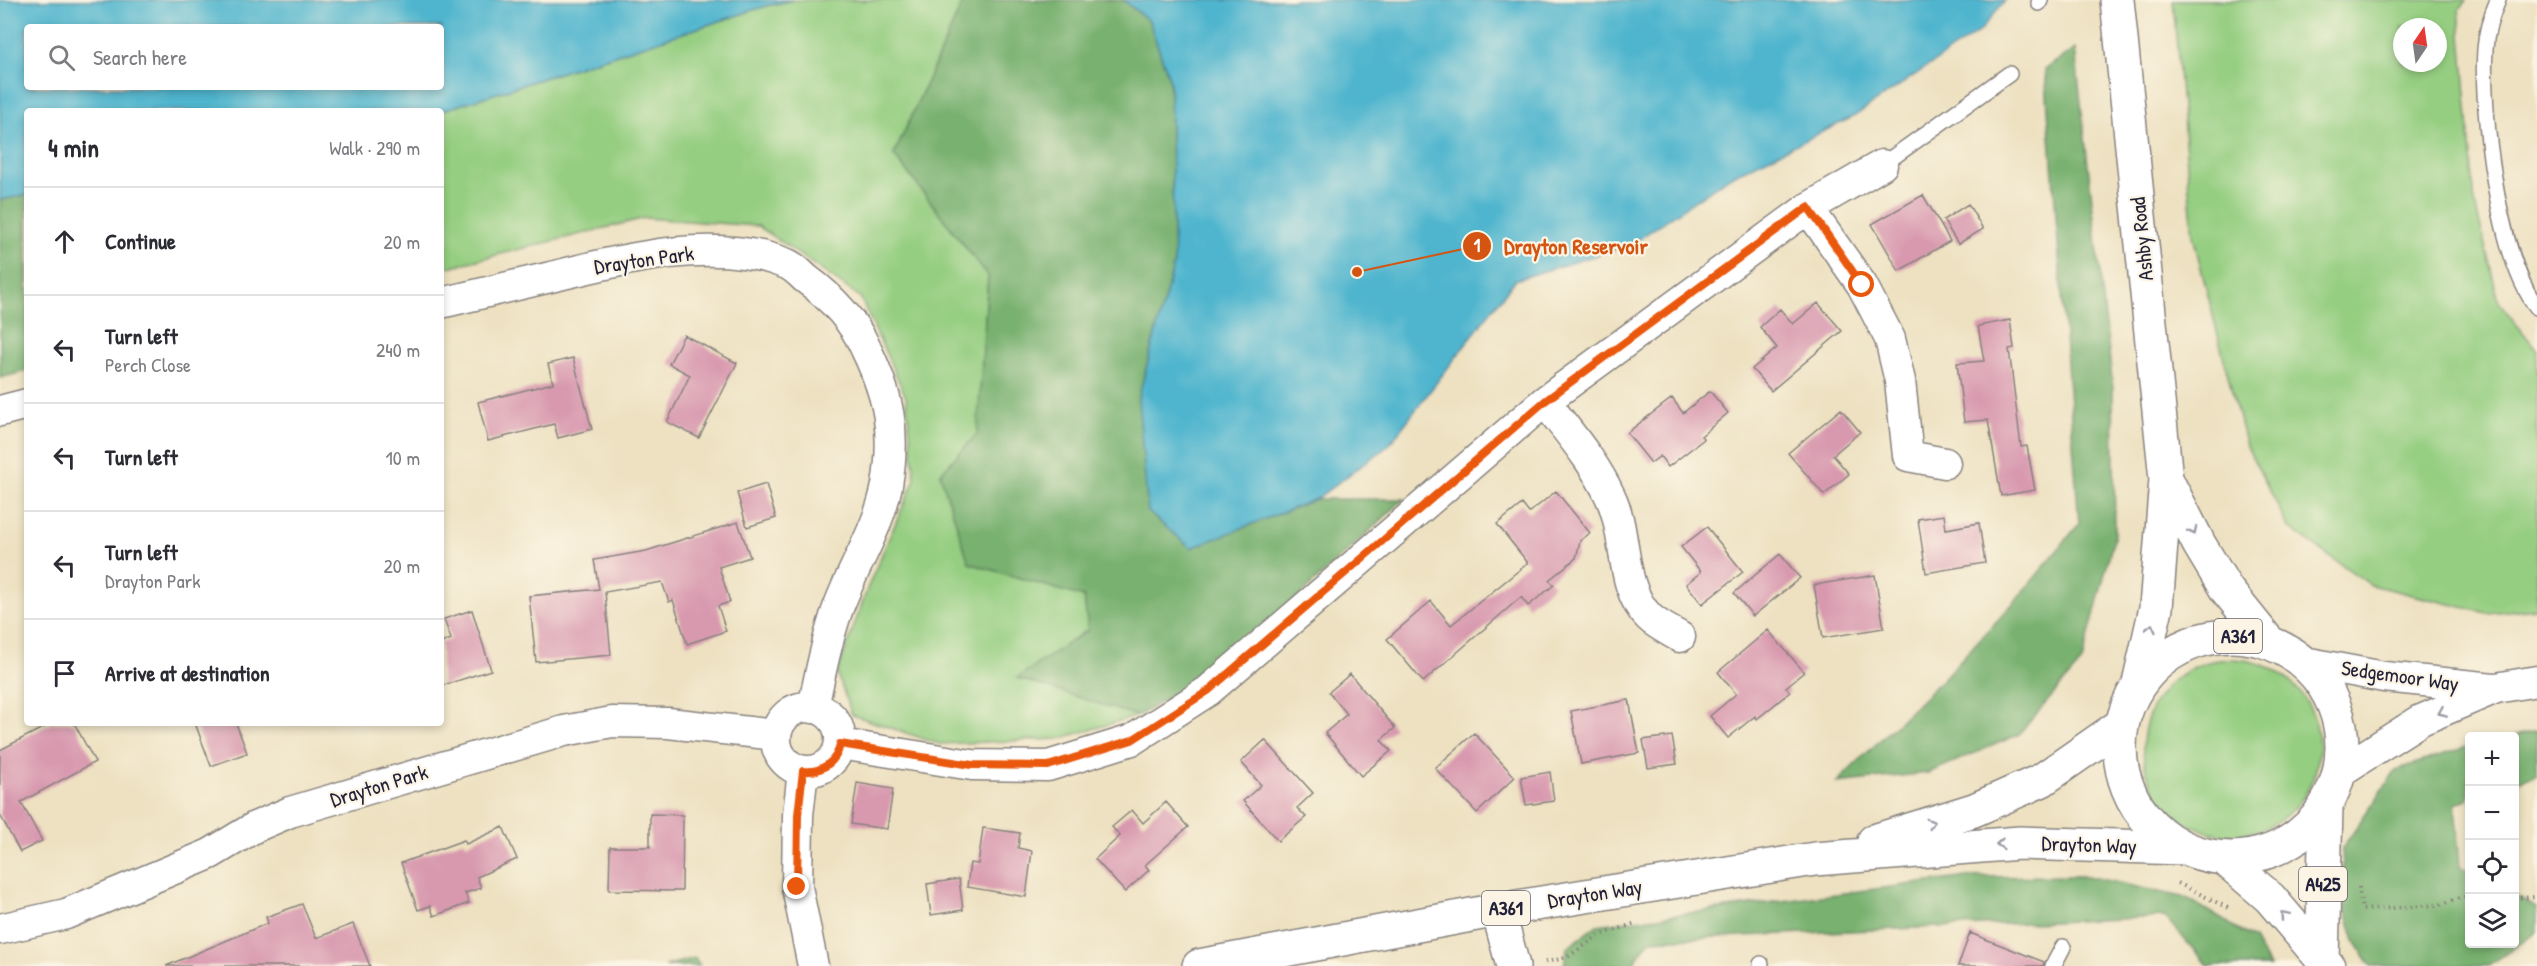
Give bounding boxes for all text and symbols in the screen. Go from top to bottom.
north arrow [2393,18,2447,72]
search box [24,24,444,90]
icon: search [45,41,78,74]
text: Search here [93,42,187,72]
text: 4 min [48,130,99,165]
text: Walk · 290 m [329,134,420,161]
street label: Ashby Road [2123,196,2160,282]
icon: ahead [48,225,81,258]
text: Continue [105,226,176,256]
callout: Drayton Reservoir [1462,226,1660,266]
text: 20 m [383,228,420,255]
text: Drayton Reservoir [1504,231,1648,262]
text: 1 [1474,233,1481,258]
street label: Drayton Park [592,238,696,281]
route start [1848,271,1874,297]
text: Turn left [105,321,178,351]
icon: left [48,333,81,366]
text: 240 m [376,336,420,363]
text: Perch Close [105,351,191,378]
icon: left [48,441,81,474]
text: Turn left [105,442,178,472]
text: 10 m [386,444,420,471]
one-way arrow [2186,524,2197,535]
text: Turn left [105,537,178,567]
icon: left [48,549,81,582]
text: 20 m [383,552,420,579]
text: Drayton Park [105,567,201,594]
road number: A361 [2214,619,2262,653]
one-way arrow [2144,623,2157,633]
street label: Sedgemoor Way [2340,653,2461,698]
icon: arrive [48,657,81,690]
text: Arrive at destination [105,658,270,688]
one-way arrow [2437,704,2448,716]
map controls [2465,732,2519,948]
button: + [2465,732,2519,786]
street label: Drayton Park [327,757,431,814]
button: − [2465,786,2519,840]
one-way arrow [1925,818,1936,831]
street label: Drayton Way [2041,828,2137,861]
one-way arrow [1995,838,2004,851]
button: locate [2465,840,2519,894]
road number: A425 [2299,867,2347,901]
street label: Drayton Way [1546,872,1644,915]
route end [783,873,809,899]
road number: A361 [1482,891,1530,925]
button: layers [2465,894,2519,948]
one-way arrow [2281,911,2292,922]

